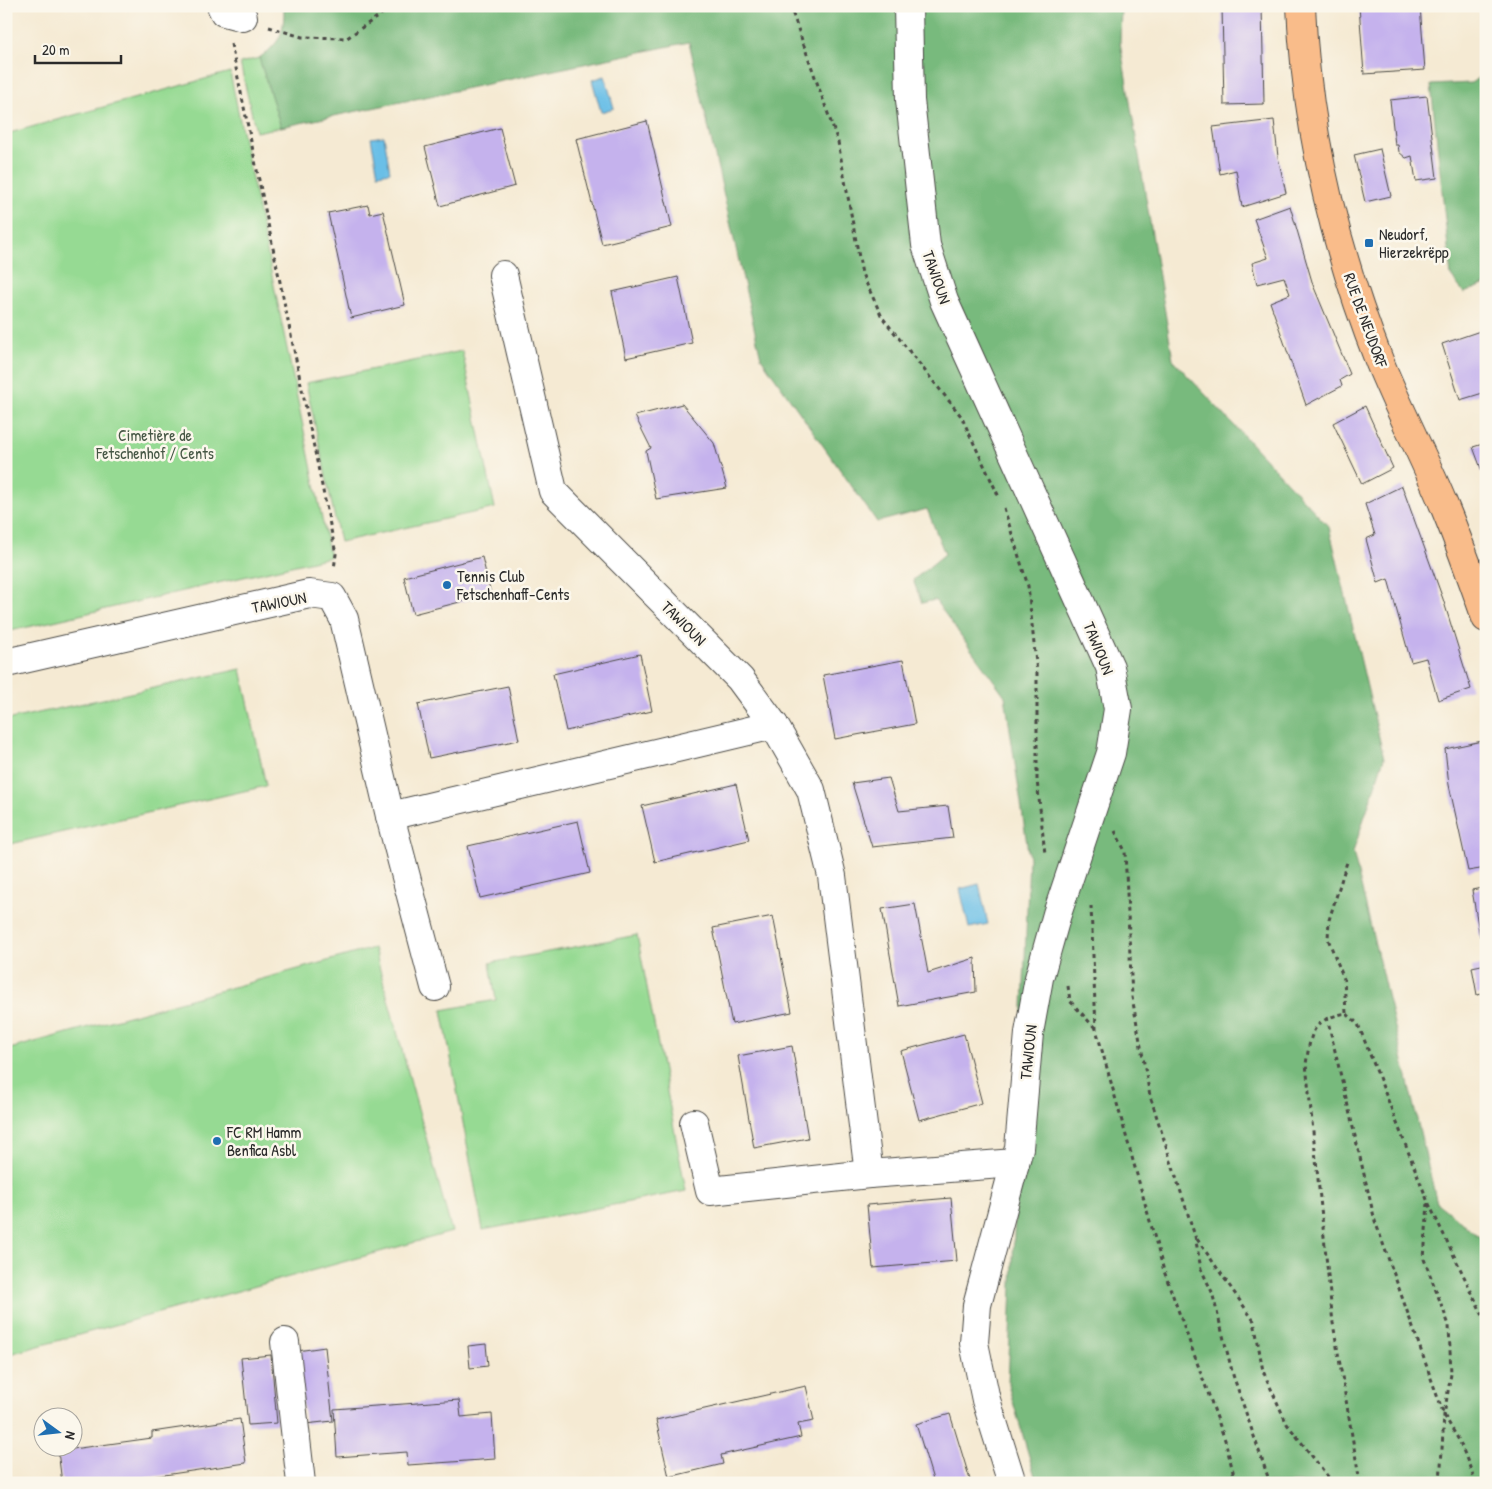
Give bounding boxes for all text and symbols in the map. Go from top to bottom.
scale bar [35,32,121,64]
text: 20 m [42,39,69,60]
place label: Neudorf, Hierzekrëpp [1379,223,1449,263]
marker: Neudorf, Hierzekrëpp [1363,237,1375,249]
street label: TAWIOUN [918,247,956,307]
street label: RUE DE NEUDORF [1339,270,1394,371]
park label: Cimetière de Fetschenhof / Cents [95,424,214,464]
place label: Tennis Club Fetschenhaff-Cents [456,565,569,605]
marker: Tennis Club Fetschenhaff-Cents [441,579,453,591]
street label: TAWIOUN [250,586,308,618]
street label: TAWIOUN [657,596,711,650]
street label: TAWIOUN [1078,618,1120,678]
street label: TAWIOUN [1014,1023,1042,1081]
place label: FC RM Hamm Benfica Asbl [226,1121,302,1161]
marker: FC RM Hamm Benfica Asbl [211,1135,223,1147]
north arrow [32,1406,82,1456]
text: N [61,1429,81,1442]

